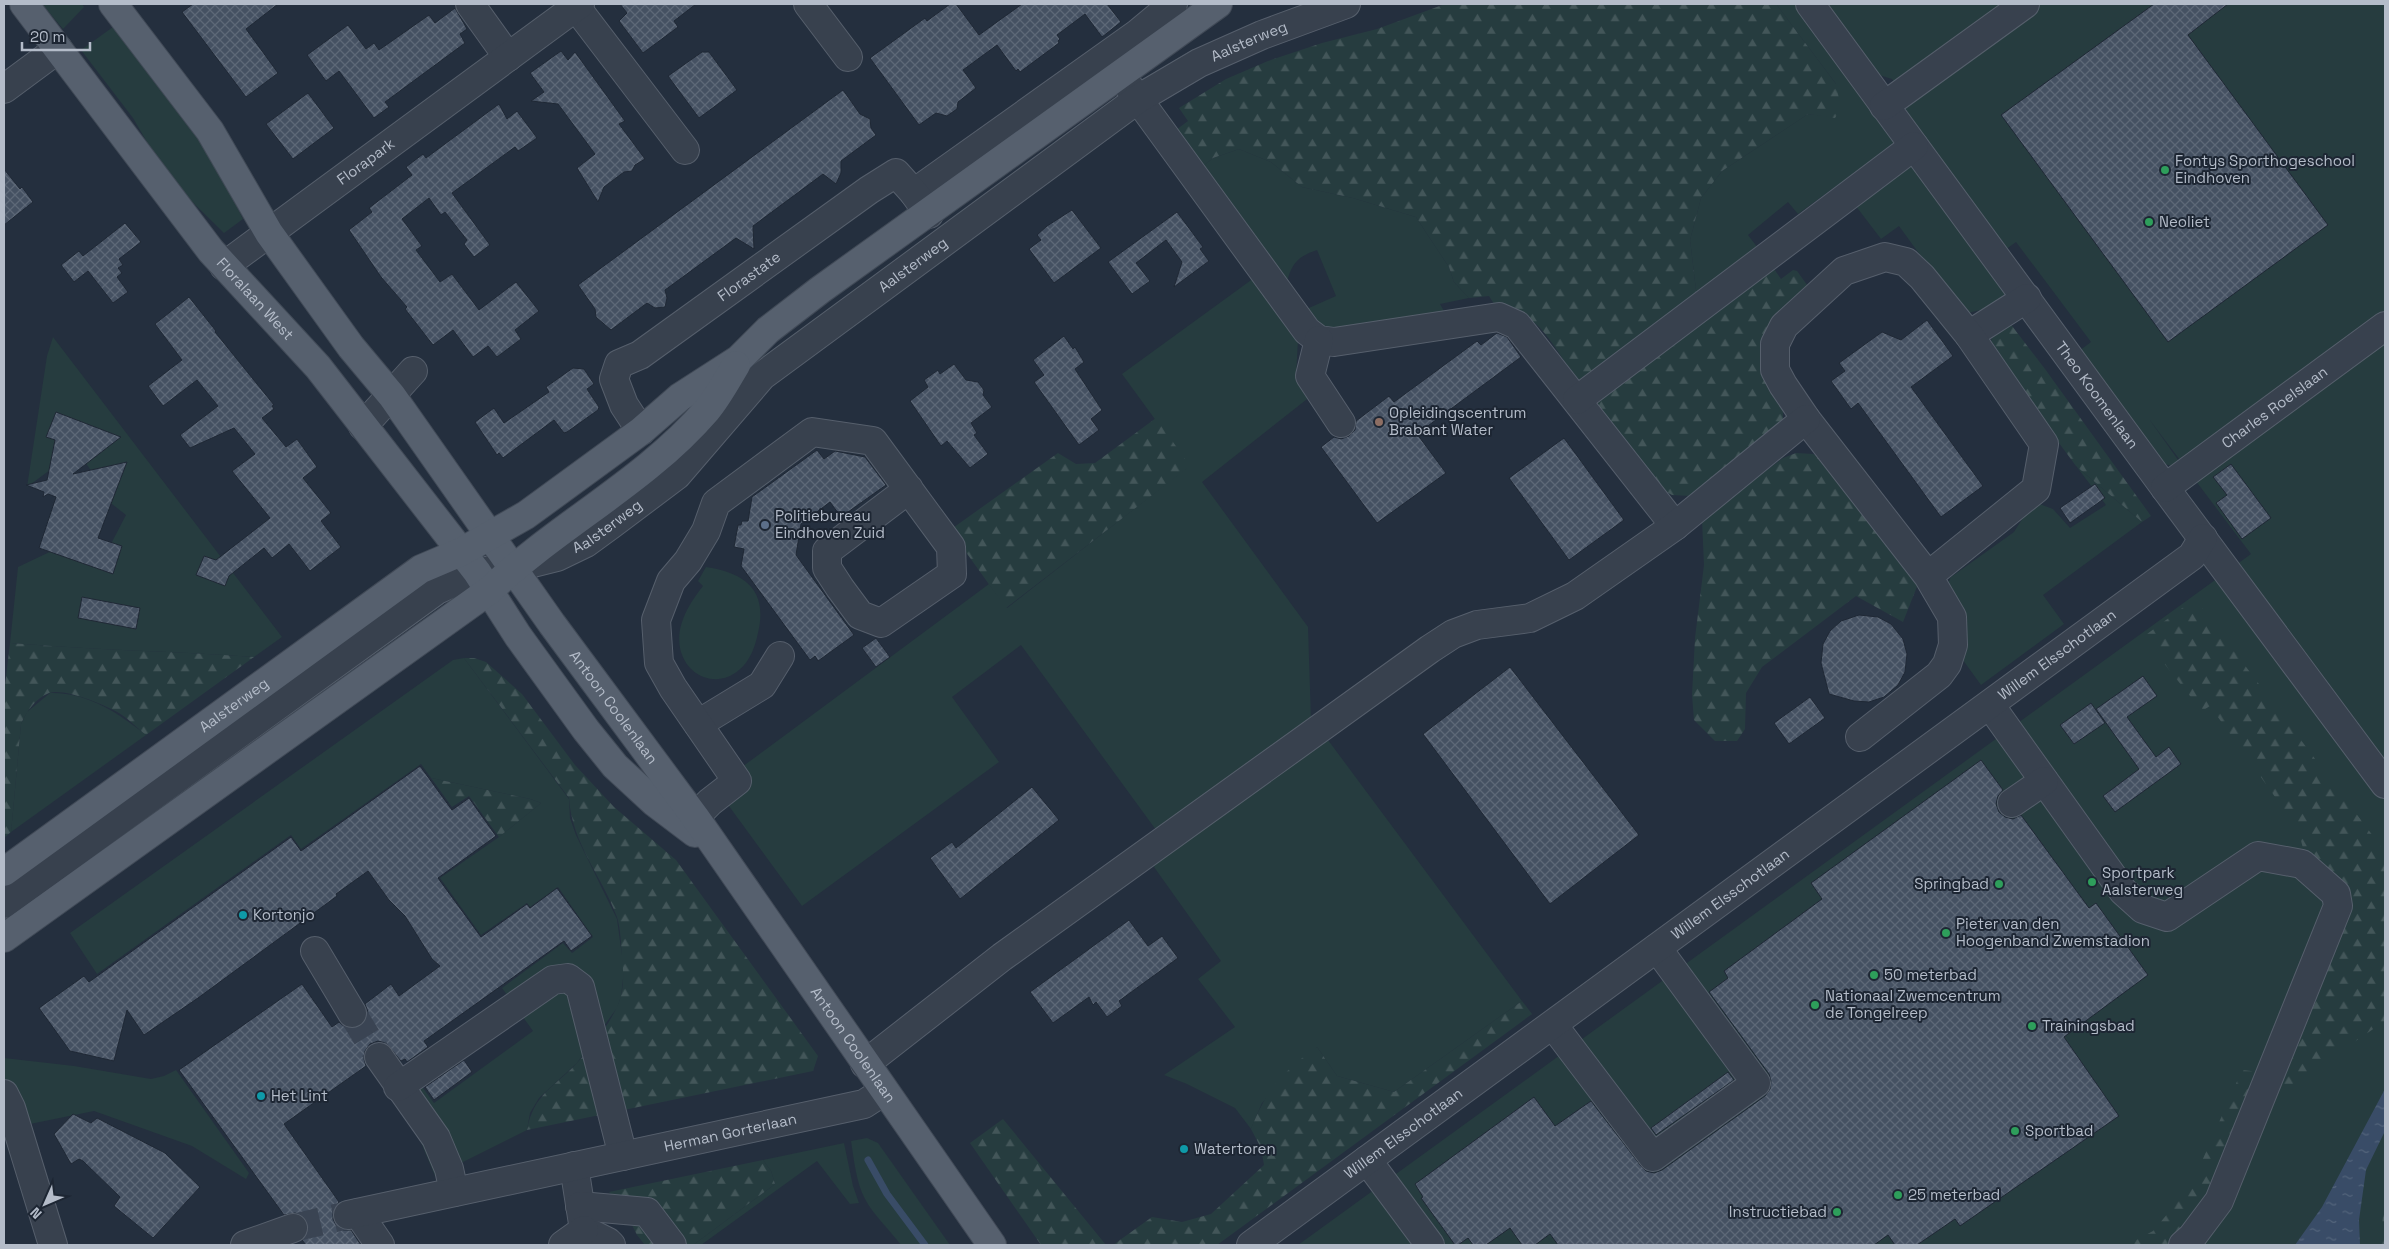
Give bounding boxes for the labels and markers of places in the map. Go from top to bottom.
place label: Fontys Sporthogeschool Eindhoven [2175,151,2355,187]
marker: Fontys Sporthogeschool Eindhoven [2159,164,2171,176]
place label: Neoliet [2159,212,2210,231]
marker: Neoliet [2143,216,2155,228]
place label: Opleidingscentrum Brabant Water [1389,403,1526,439]
marker: Opleidingscentrum Brabant Water [1373,416,1385,428]
place label: Politiebureau Eindhoven Zuid [775,506,885,542]
marker: Politiebureau Eindhoven Zuid [759,519,771,531]
place label: Sportpark Aalsterweg [2102,863,2183,899]
place label: Springbad [1914,874,1989,893]
marker: Sportpark Aalsterweg [2086,876,2098,888]
marker: Springbad [1993,878,2005,890]
place label: Kortonjo [253,905,315,924]
marker: Kortonjo [237,909,249,921]
place label: Pieter van den Hoogenband Zwemstadion [1956,914,2150,950]
marker: Pieter van den Hoogenband Zwemstadion [1940,927,1952,939]
place label: 50 meterbad [1884,965,1977,984]
marker: 50 meterbad [1868,969,1880,981]
place label: Nationaal Zwemcentrum de Tongelreep [1825,986,2001,1022]
marker: Nationaal Zwemcentrum de Tongelreep [1809,999,1821,1011]
place label: Trainingsbad [2042,1016,2135,1035]
marker: Trainingsbad [2026,1020,2038,1032]
place label: Het Lint [271,1086,328,1105]
marker: Het Lint [255,1090,267,1102]
place label: Sportbad [2025,1121,2093,1140]
marker: Sportbad [2009,1125,2021,1137]
place label: Watertoren [1194,1139,1276,1158]
marker: Watertoren [1178,1143,1190,1155]
place label: 25 meterbad [1908,1185,2000,1204]
marker: 25 meterbad [1892,1189,1904,1201]
place label: Instructiebad [1729,1202,1827,1221]
marker: Instructiebad [1831,1206,1843,1218]

